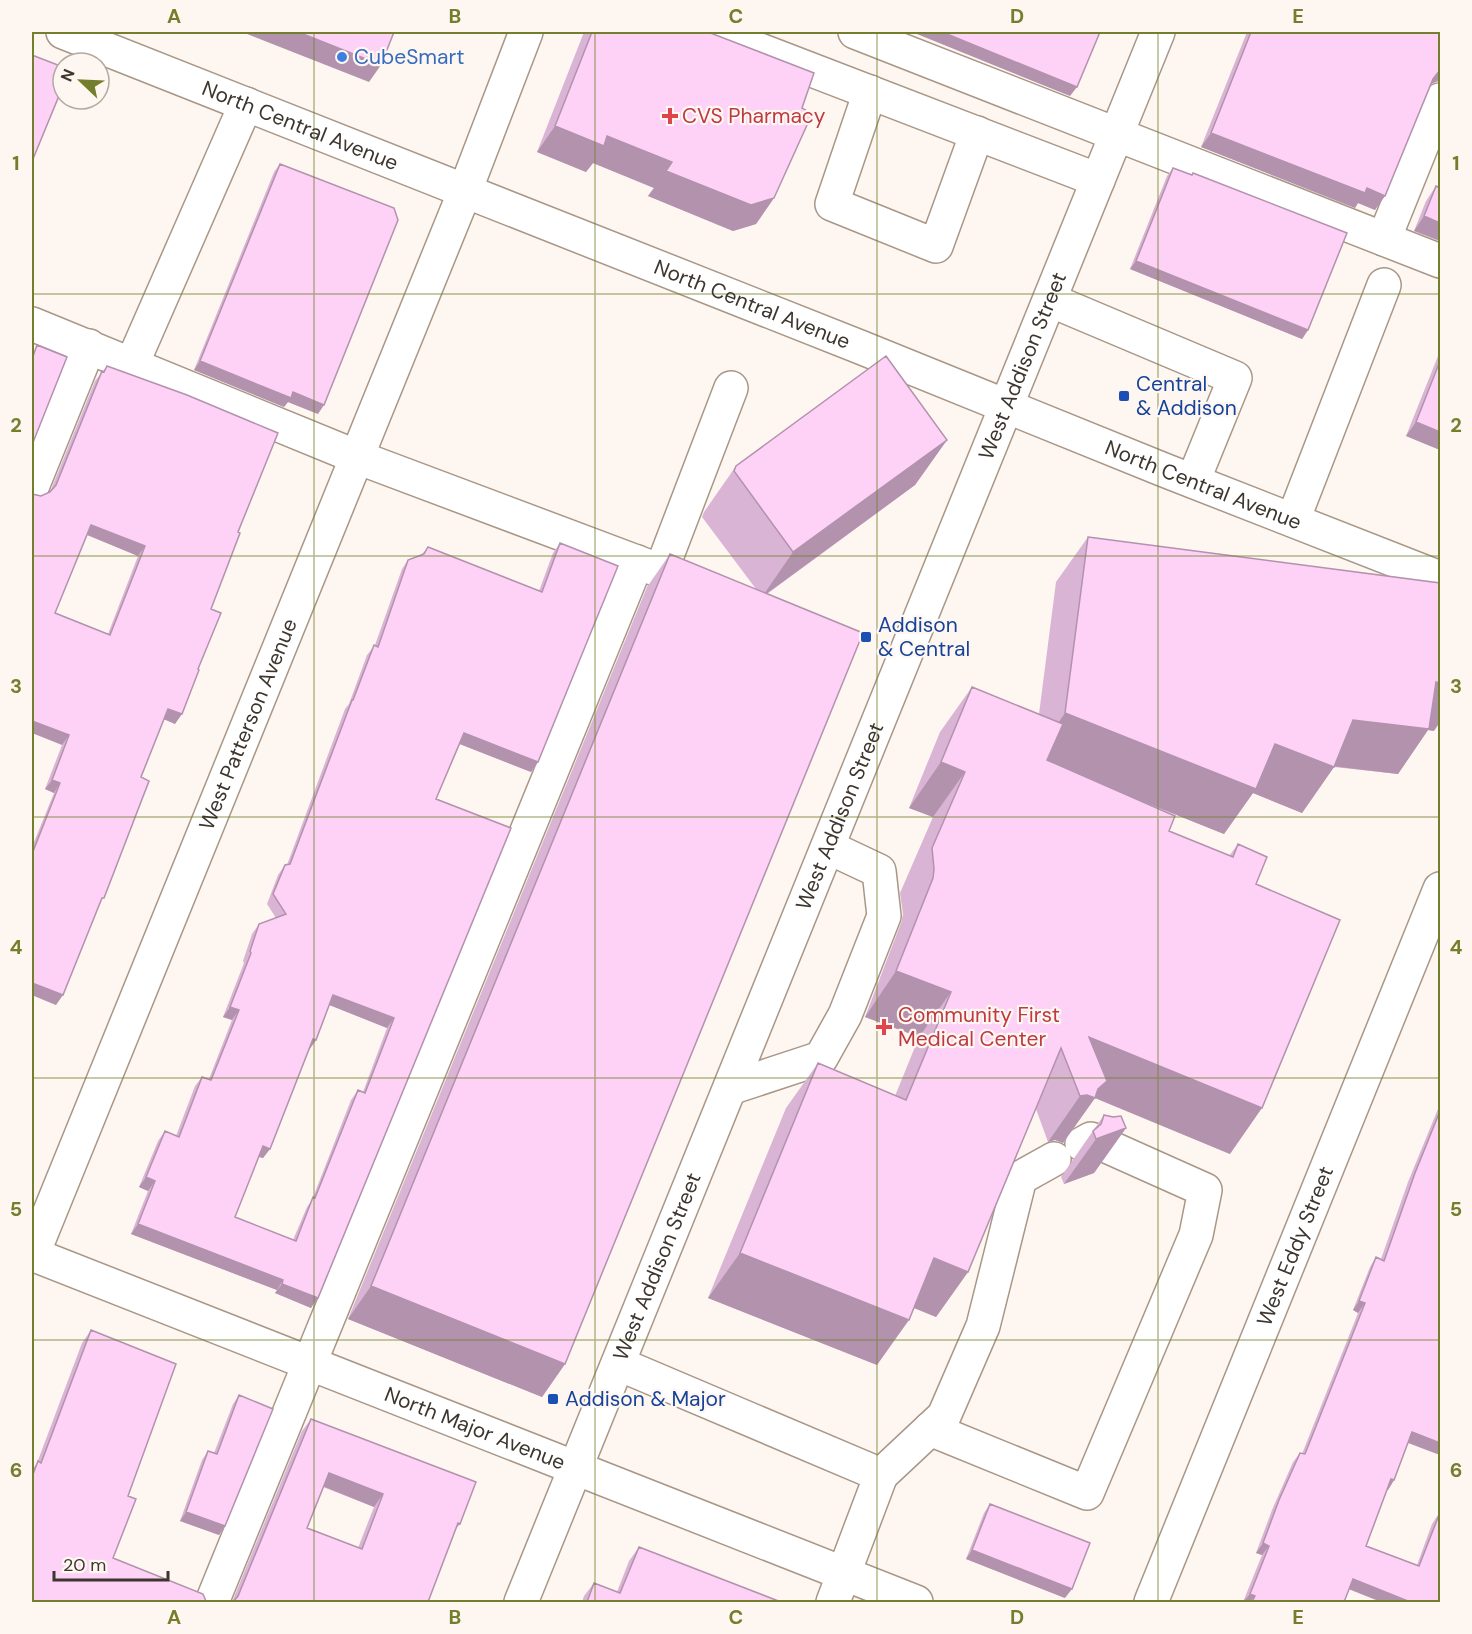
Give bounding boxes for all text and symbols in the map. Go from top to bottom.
text: A [167,3,181,29]
text: B [449,3,461,29]
text: C [729,3,743,29]
text: D [1010,3,1024,29]
text: E [1292,3,1304,29]
place label: CubeSmart [354,43,464,71]
marker: CubeSmart [335,50,349,64]
north arrow [51,51,111,111]
text: N [56,66,80,85]
street label: North Central Avenue [198,74,402,177]
place label: CVS Pharmacy [682,102,826,130]
marker: CVS Pharmacy [663,109,677,123]
text: 1 [12,150,20,176]
text: 1 [1452,150,1460,176]
street label: North Central Avenue [650,253,854,356]
street label: West Addison Street [972,268,1073,464]
place label: Central & Addison [1136,370,1237,422]
marker: Central & Addison [1117,389,1131,403]
text: 2 [10,412,22,438]
text: 2 [1450,412,1462,438]
street label: North Central Avenue [1101,434,1306,536]
place label: Addison & Central [878,611,970,663]
street label: West Patterson Avenue [193,614,304,834]
marker: Addison & Central [859,630,873,644]
text: 3 [10,673,22,699]
text: 3 [1450,673,1462,699]
street label: West Addison Street [789,718,890,914]
text: 4 [10,934,23,960]
text: 4 [1450,934,1463,960]
place label: Community First Medical Center [898,1001,1060,1053]
marker: Community First Medical Center [875,1018,893,1036]
street label: West Eddy Street [1250,1162,1340,1330]
street label: West Addison Street [607,1169,708,1365]
text: 5 [10,1196,22,1222]
text: 5 [1450,1196,1462,1222]
street label: North Major Avenue [380,1380,569,1477]
place label: Addison & Major [565,1385,726,1413]
marker: Addison & Major [546,1392,560,1406]
text: 6 [10,1457,22,1483]
text: 6 [1450,1457,1462,1483]
scale bar [54,1544,168,1582]
text: 20 m [63,1553,106,1577]
text: A [167,1604,181,1630]
text: B [449,1604,461,1630]
text: C [729,1604,743,1630]
text: D [1010,1604,1024,1630]
text: E [1292,1604,1304,1630]

